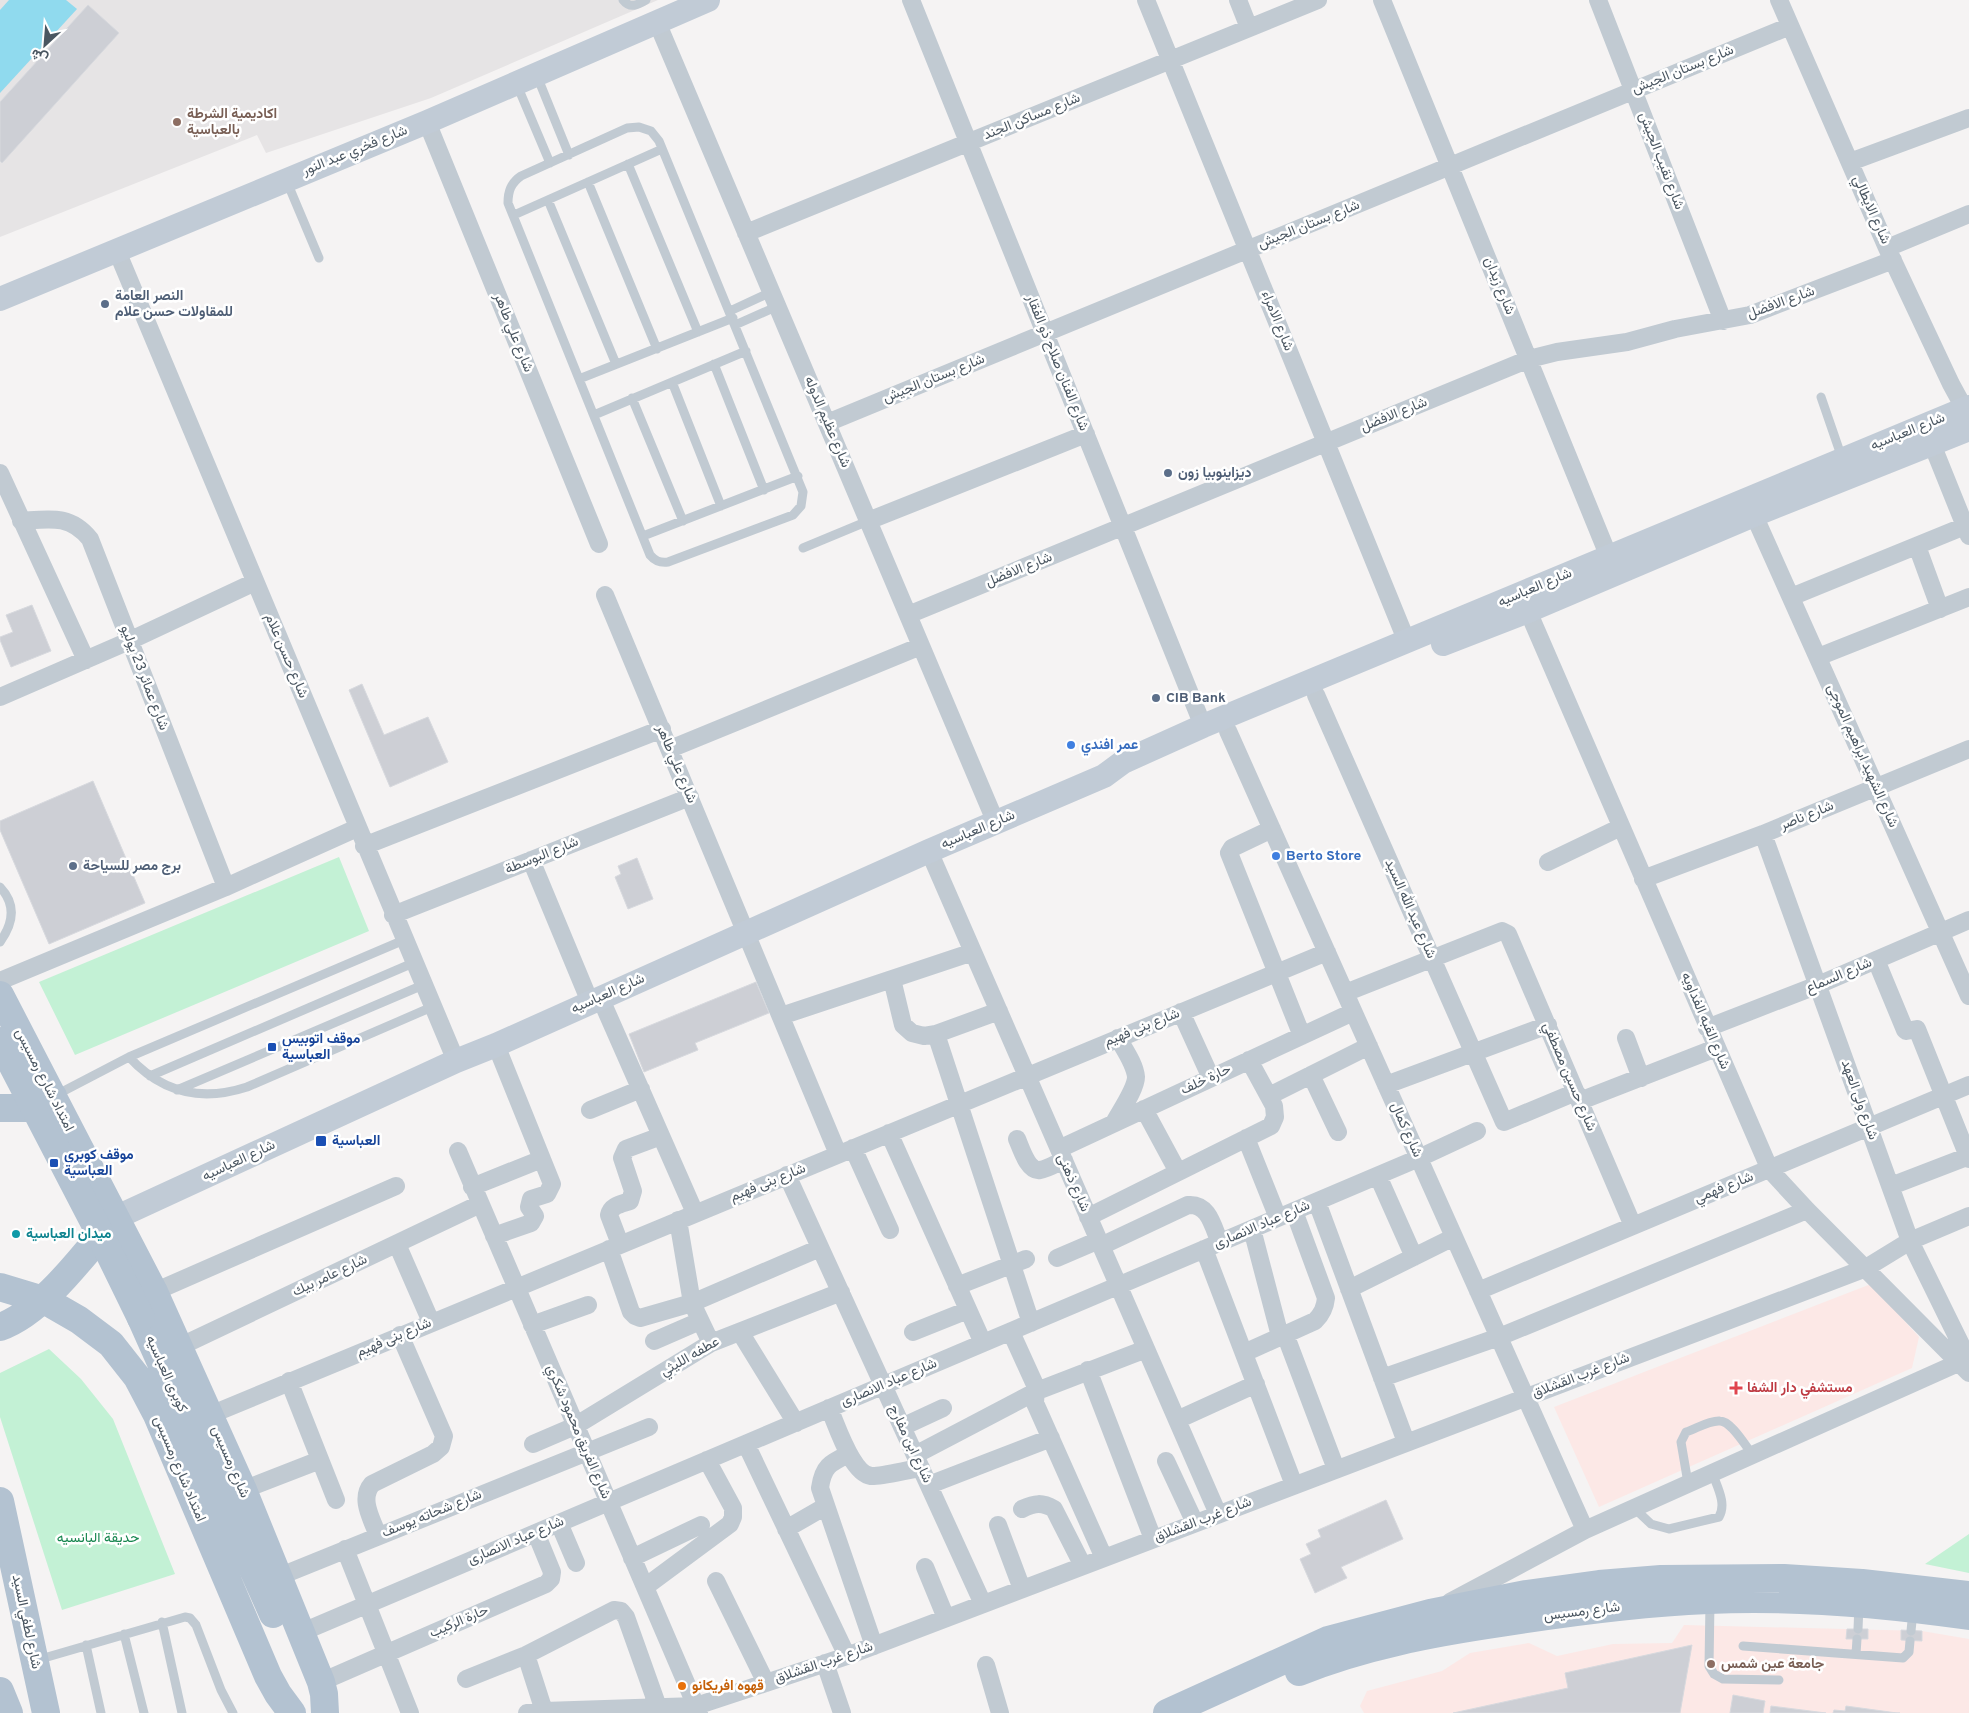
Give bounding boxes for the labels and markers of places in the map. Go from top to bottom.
place label: اكاديمية الشرطة بالعباسية [187,106,277,139]
marker: اكاديمية الشرطة بالعباسية [171,116,183,128]
place label: النصر العامة للمقاولات حسن علام [115,288,233,321]
marker: النصر العامة للمقاولات حسن علام [99,298,111,310]
place label: ديزاينوبيا زون [1178,465,1252,482]
marker: ديزاينوبيا زون [1162,467,1174,479]
place label: CIB Bank [1166,690,1226,707]
marker: CIB Bank [1150,692,1162,704]
place label: عمر افندي [1081,737,1138,756]
marker: عمر افندي [1065,739,1077,751]
place label: Berto Store [1286,848,1361,865]
marker: Berto Store [1270,850,1282,862]
place label: برج مصر للسياحة [83,858,181,875]
marker: برج مصر للسياحة [67,860,79,872]
place label: موقف اتوبيس العباسية [282,1031,361,1064]
marker: موقف اتوبيس العباسية [266,1041,278,1053]
place label: العباسية [332,1133,380,1150]
marker: العباسية [314,1134,328,1148]
place label: موقف كوبري العباسية [64,1147,134,1180]
marker: موقف كوبري العباسية [48,1157,60,1169]
place label: ميدان العباسية [26,1226,112,1243]
marker: ميدان العباسية [10,1228,22,1240]
place label: مستشفي دار الشفا [1747,1380,1853,1399]
marker: مستشفي دار الشفا [1729,1381,1743,1395]
place label: جامعة عين شمس [1721,1656,1825,1673]
marker: جامعة عين شمس [1705,1658,1717,1670]
place label: قهوه افريكانو [692,1678,764,1695]
marker: قهوه افريكانو [676,1680,688,1692]

